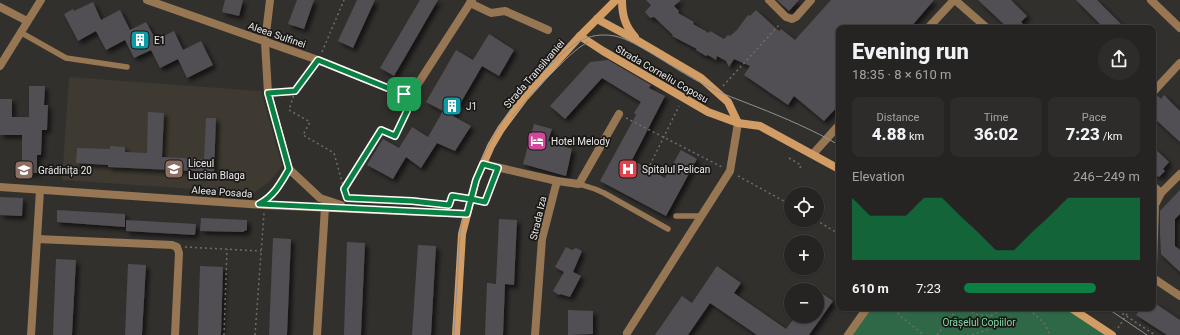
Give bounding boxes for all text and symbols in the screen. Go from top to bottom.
street label: Aleea Sulfinei [247,20,307,50]
building icon: E1 [129,29,151,51]
place label: E1 [154,35,165,46]
street label: Strada Transilvaniei [501,38,567,110]
button: share [1098,38,1140,80]
text: Evening run [852,39,969,64]
street label: Strada Corneliu Coposu [614,43,710,105]
text: 18:35 · 8 × 610 m [852,67,951,82]
pin [387,77,421,111]
icon: arrive [393,83,415,105]
building icon: J1 [441,95,463,117]
place label: J1 [466,101,477,112]
text: Distance [877,111,919,124]
text: Time [984,111,1008,124]
text: Pace [1082,111,1106,124]
text: 4.88 [872,124,906,144]
text: 36:02 [974,124,1018,144]
text: 7:23 [1066,124,1100,144]
hotel icon: Hotel Melody [526,130,548,152]
text: km [906,130,924,143]
text: /km [1100,130,1122,143]
place label: Hotel Melody [551,136,610,147]
school or university icon: Liceul Lucian Blaga [163,158,185,180]
place label: Liceul Lucian Blaga [188,158,245,181]
hospital icon: Spitalul Pelican [617,158,639,180]
school or university icon: Grădinița 20 [13,159,35,181]
place label: Spitalul Pelican [642,164,710,175]
place label: Grădinița 20 [38,165,92,177]
text: Elevation [852,169,905,184]
text: 246–249 m [1073,169,1140,184]
street label: Aleea Posada [191,184,253,200]
map controls [784,187,824,323]
button: locate [784,187,824,227]
street label: Strada Iza [528,195,548,241]
button: + [784,235,824,275]
text: 610 m [852,281,889,296]
text: 7:23 [916,281,941,296]
button: − [784,283,824,323]
park label: Orășelul Copiilor [942,317,1016,329]

